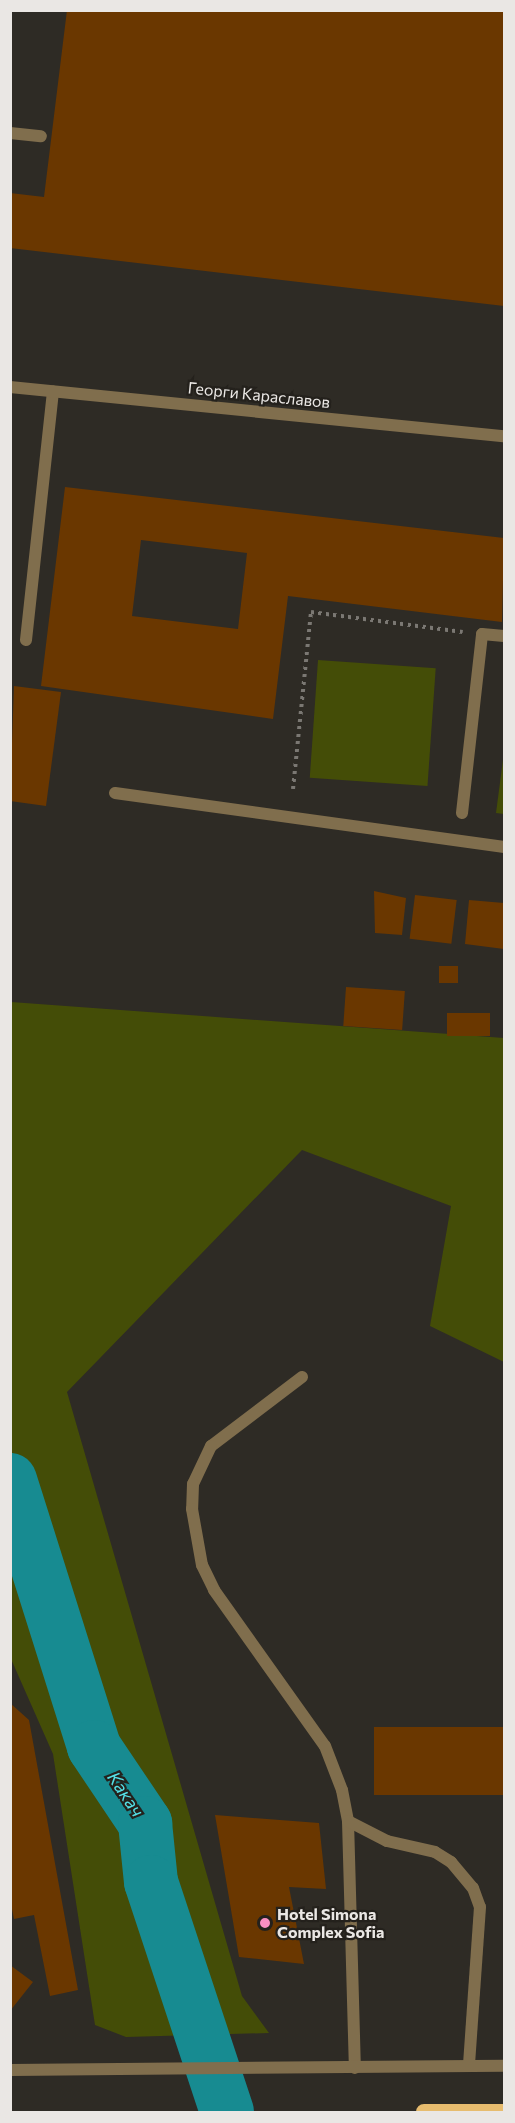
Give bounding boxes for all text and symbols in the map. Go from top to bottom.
street label: Георги Караславов [187,378,331,412]
water label: Какач [103,1767,149,1821]
place label: Hotel Simona Complex Sofia [277,1904,384,1942]
marker: Hotel Simona Complex Sofia [258,1916,272,1930]

